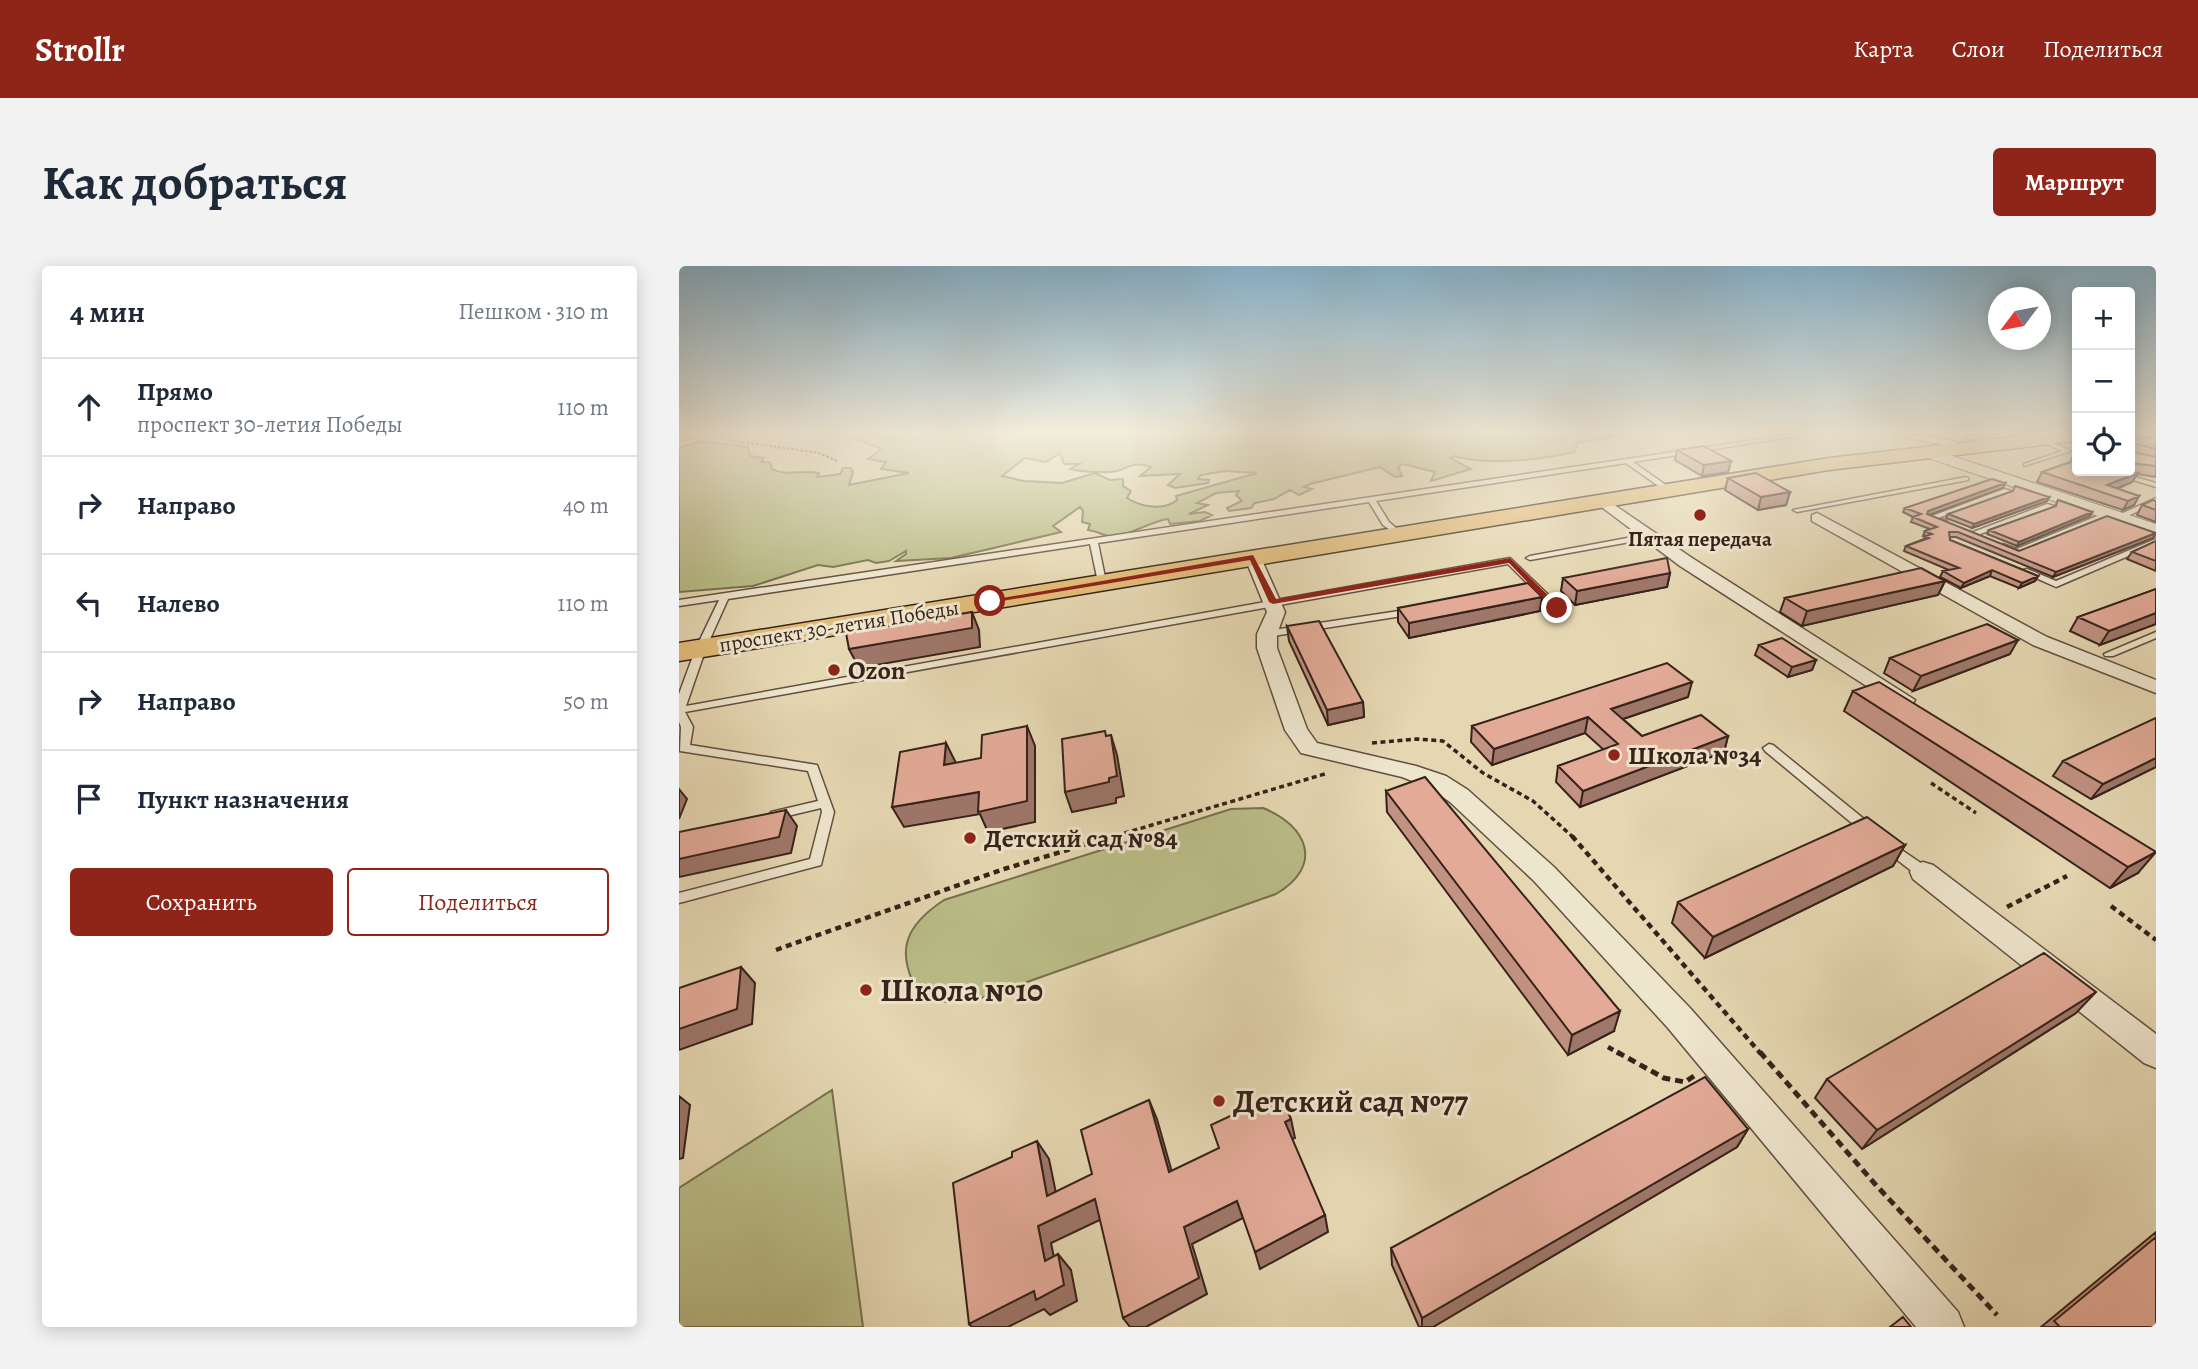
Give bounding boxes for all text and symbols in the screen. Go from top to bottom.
text: Strollr [35,27,125,72]
text: Карта [1853,33,1914,65]
text: Слои [1952,33,2005,65]
text: Поделиться [2043,33,2163,65]
button: Маршрут [1993,148,2156,216]
text: Как добраться [42,149,348,216]
north arrow [1988,287,2051,350]
map controls [2072,287,2135,476]
button: + [2072,287,2135,350]
text: 4 мин [70,292,145,332]
text: Пешком · 310 m [458,296,609,327]
button: − [2072,350,2135,413]
text: Прямо [137,374,213,409]
icon: ahead [70,388,108,426]
text: 110 m [557,392,609,423]
text: проспект 30-летия Победы [137,409,403,440]
button: locate [2072,413,2135,476]
icon: right [70,486,108,524]
text: Направо [137,488,236,523]
text: 40 m [563,490,609,521]
marker: Пятая передача [1692,507,1708,523]
place label: Пятая передача [1628,525,1772,553]
icon: left [70,584,108,622]
route start [974,585,1005,616]
text: Налево [137,586,220,621]
text: 110 m [557,588,609,619]
route end [1541,592,1572,623]
street label: проспект 30-летия Победы [717,593,961,659]
place label: Ozon [848,653,906,688]
marker: Ozon [826,662,842,678]
icon: right [70,682,108,720]
text: Направо [137,684,236,719]
text: 50 m [563,686,609,717]
place label: Школа №34 [1628,738,1762,773]
marker: Школа №34 [1606,747,1622,763]
icon: arrive [70,780,108,818]
text: Пункт назначения [137,782,349,817]
place label: Детский сад №84 [984,821,1178,856]
marker: Детский сад №84 [962,830,978,846]
button: Сохранить [70,868,333,936]
button: Поделиться [347,868,609,936]
place label: Школа №10 [880,968,1043,1012]
marker: Школа №10 [858,982,874,998]
place label: Детский сад №77 [1233,1079,1469,1123]
marker: Детский сад №77 [1211,1093,1227,1109]

